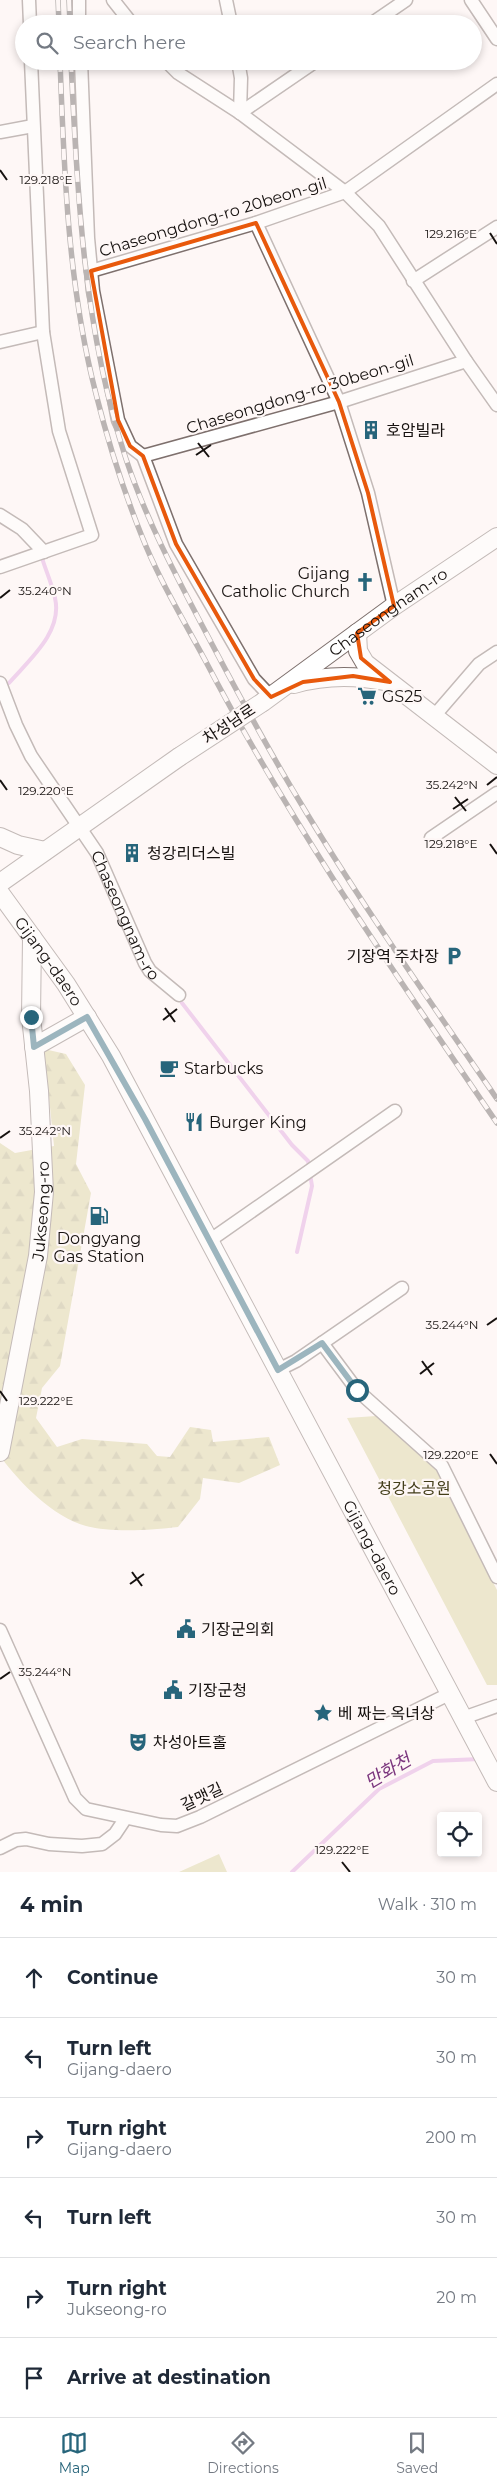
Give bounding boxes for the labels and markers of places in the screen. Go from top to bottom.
building icon: 호암빌라 [360,419,382,441]
place label: 호암빌라 [386,421,445,440]
place label: Gijang Catholic Church [221,564,350,601]
church icon: Gijang Catholic Church [354,571,376,593]
supermarket icon: GS25 [356,685,378,707]
place label: GS25 [382,687,422,706]
building icon: 청강리더스빌 [121,842,143,864]
place label: 청강리더스빌 [147,844,235,863]
parking icon: 기장역 주차장 [443,945,465,967]
place label: 기장역 주차장 [346,947,439,966]
cafe icon: Starbucks [158,1057,180,1079]
place label: Starbucks [184,1059,264,1078]
restaurant icon: Burger King [183,1111,205,1133]
place label: Burger King [209,1113,307,1132]
fuel station icon: Dongyang Gas Station [88,1205,110,1227]
place label: Dongyang Gas Station [54,1229,144,1266]
public building icon: 기장군의회 [175,1618,197,1640]
place label: 기장군의회 [201,1620,275,1639]
public building icon: 기장군청 [162,1679,184,1701]
place label: 기장군청 [188,1681,247,1700]
place icon: 베 짜는 옥녀상 [312,1702,334,1724]
place label: 베 짜는 옥녀상 [338,1704,435,1723]
theatre icon: 차성아트홀 [127,1731,149,1753]
place label: 차성아트홀 [153,1733,227,1752]

